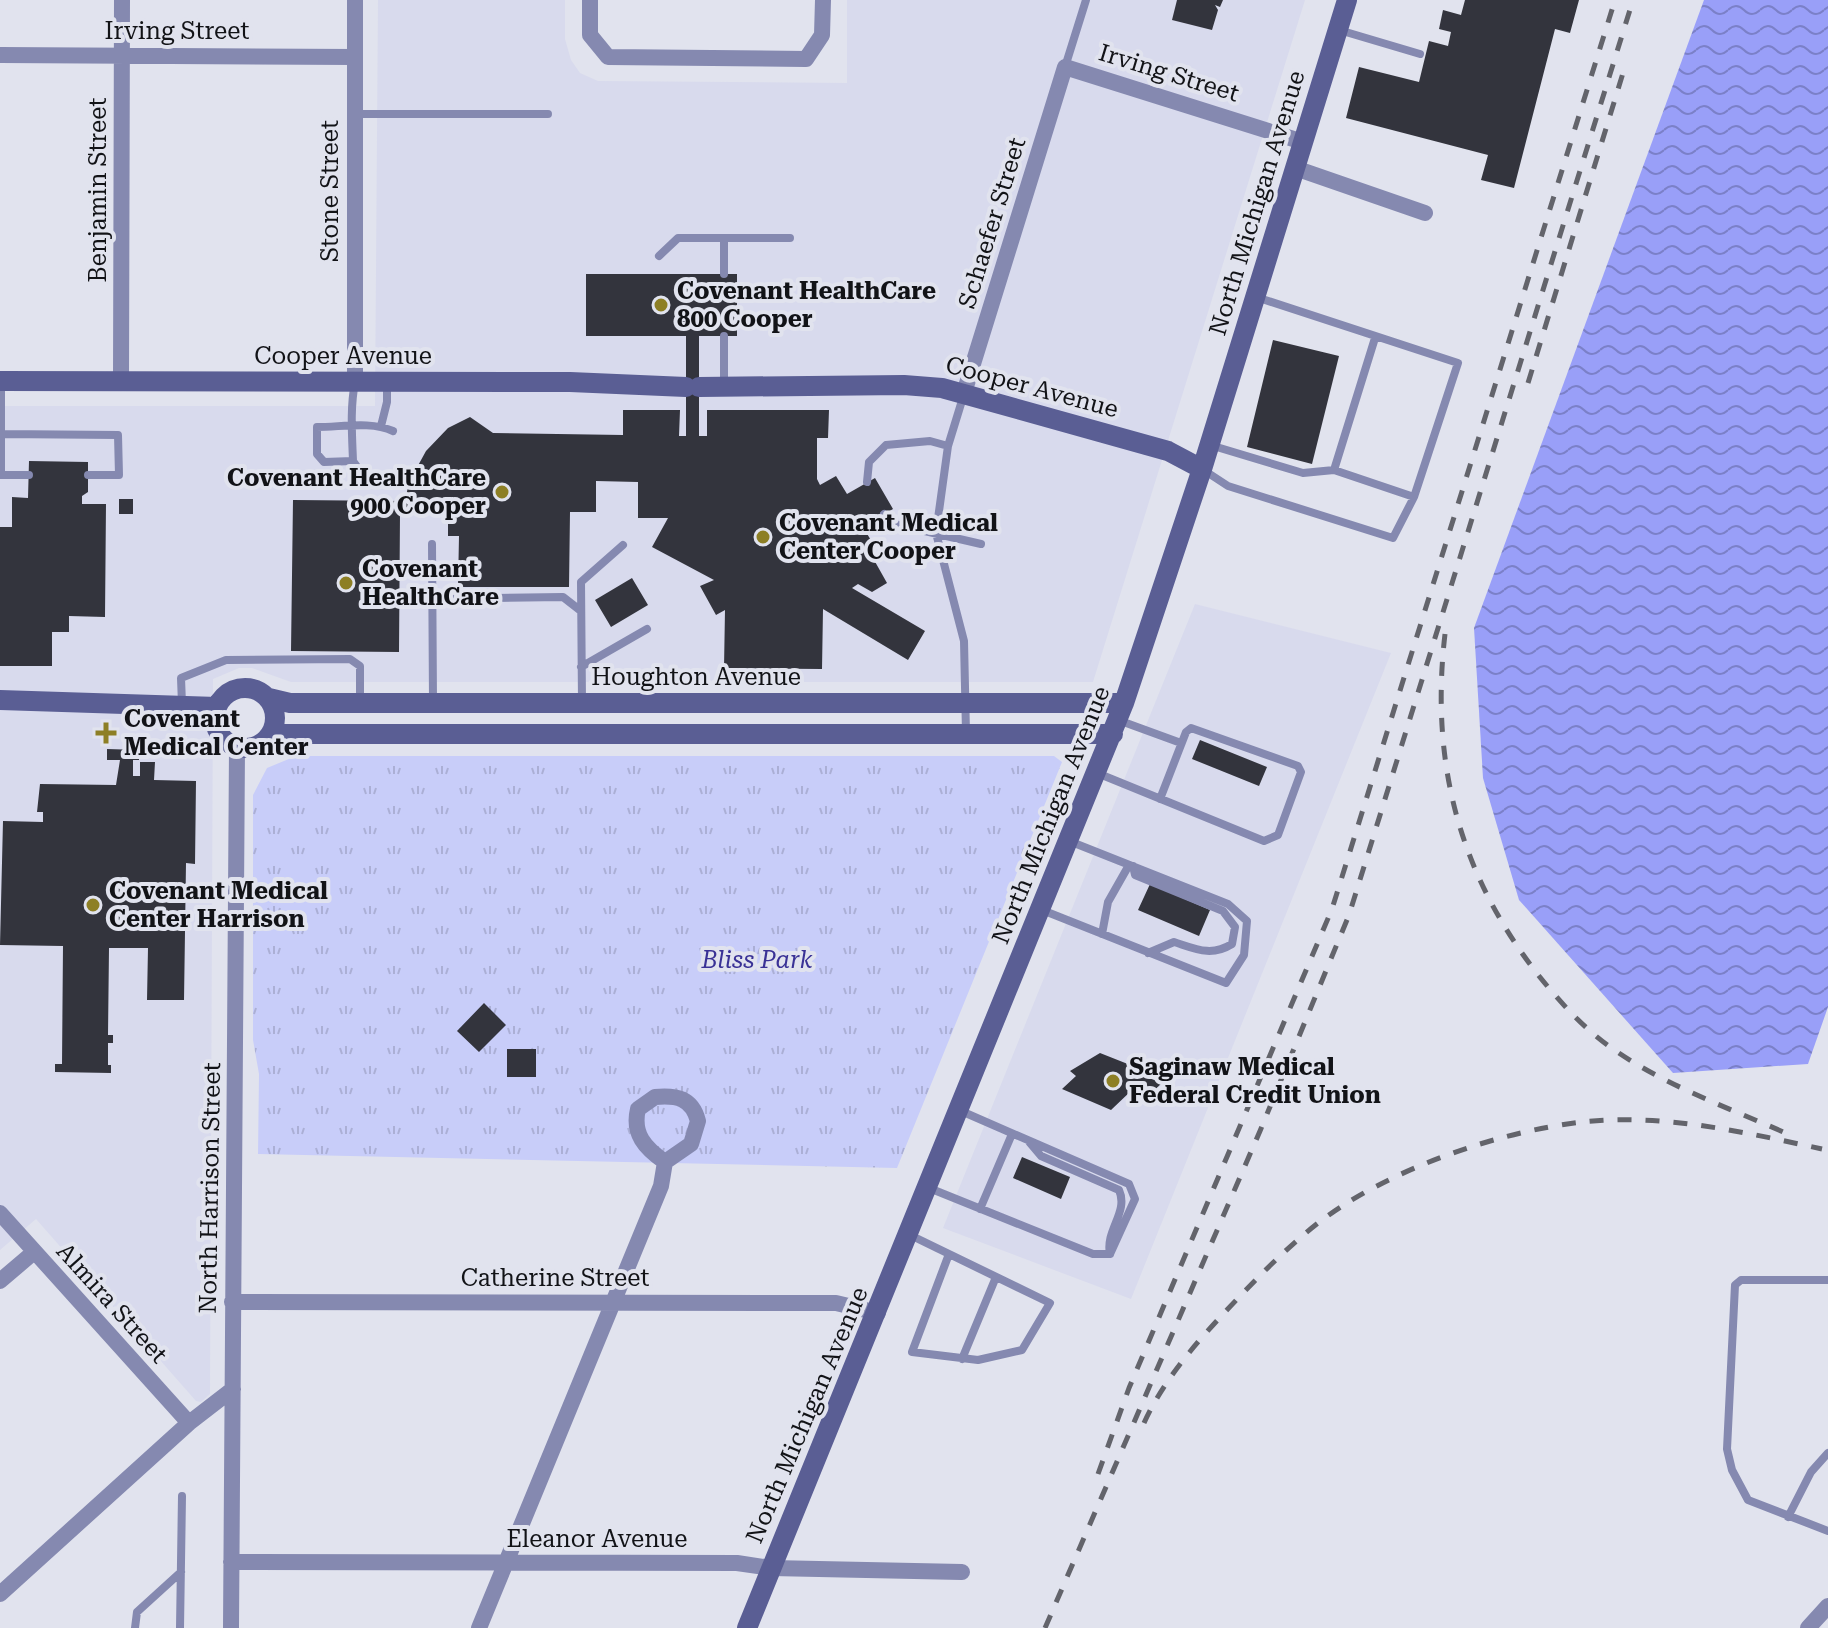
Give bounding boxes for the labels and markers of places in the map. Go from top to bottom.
place label: Covenant HealthCare 800 Cooper [677,277,936,333]
marker: Covenant HealthCare 800 Cooper [652,296,670,314]
place label: Covenant HealthCare 900 Cooper [227,464,486,520]
marker: Covenant HealthCare 900 Cooper [493,483,511,501]
place label: Covenant Medical Center Cooper [779,509,998,565]
marker: Covenant Medical Center Cooper [754,528,772,546]
place label: Covenant HealthCare [362,555,499,611]
marker: Covenant HealthCare [337,574,355,592]
place label: Covenant Medical Center [124,705,309,761]
marker: Covenant Medical Center [95,722,117,744]
place label: Covenant Medical Center Harrison [109,877,328,933]
marker: Covenant Medical Center Harrison [84,896,102,914]
place label: Saginaw Medical Federal Credit Union [1129,1053,1381,1109]
marker: Saginaw Medical Federal Credit Union [1104,1072,1122,1090]

